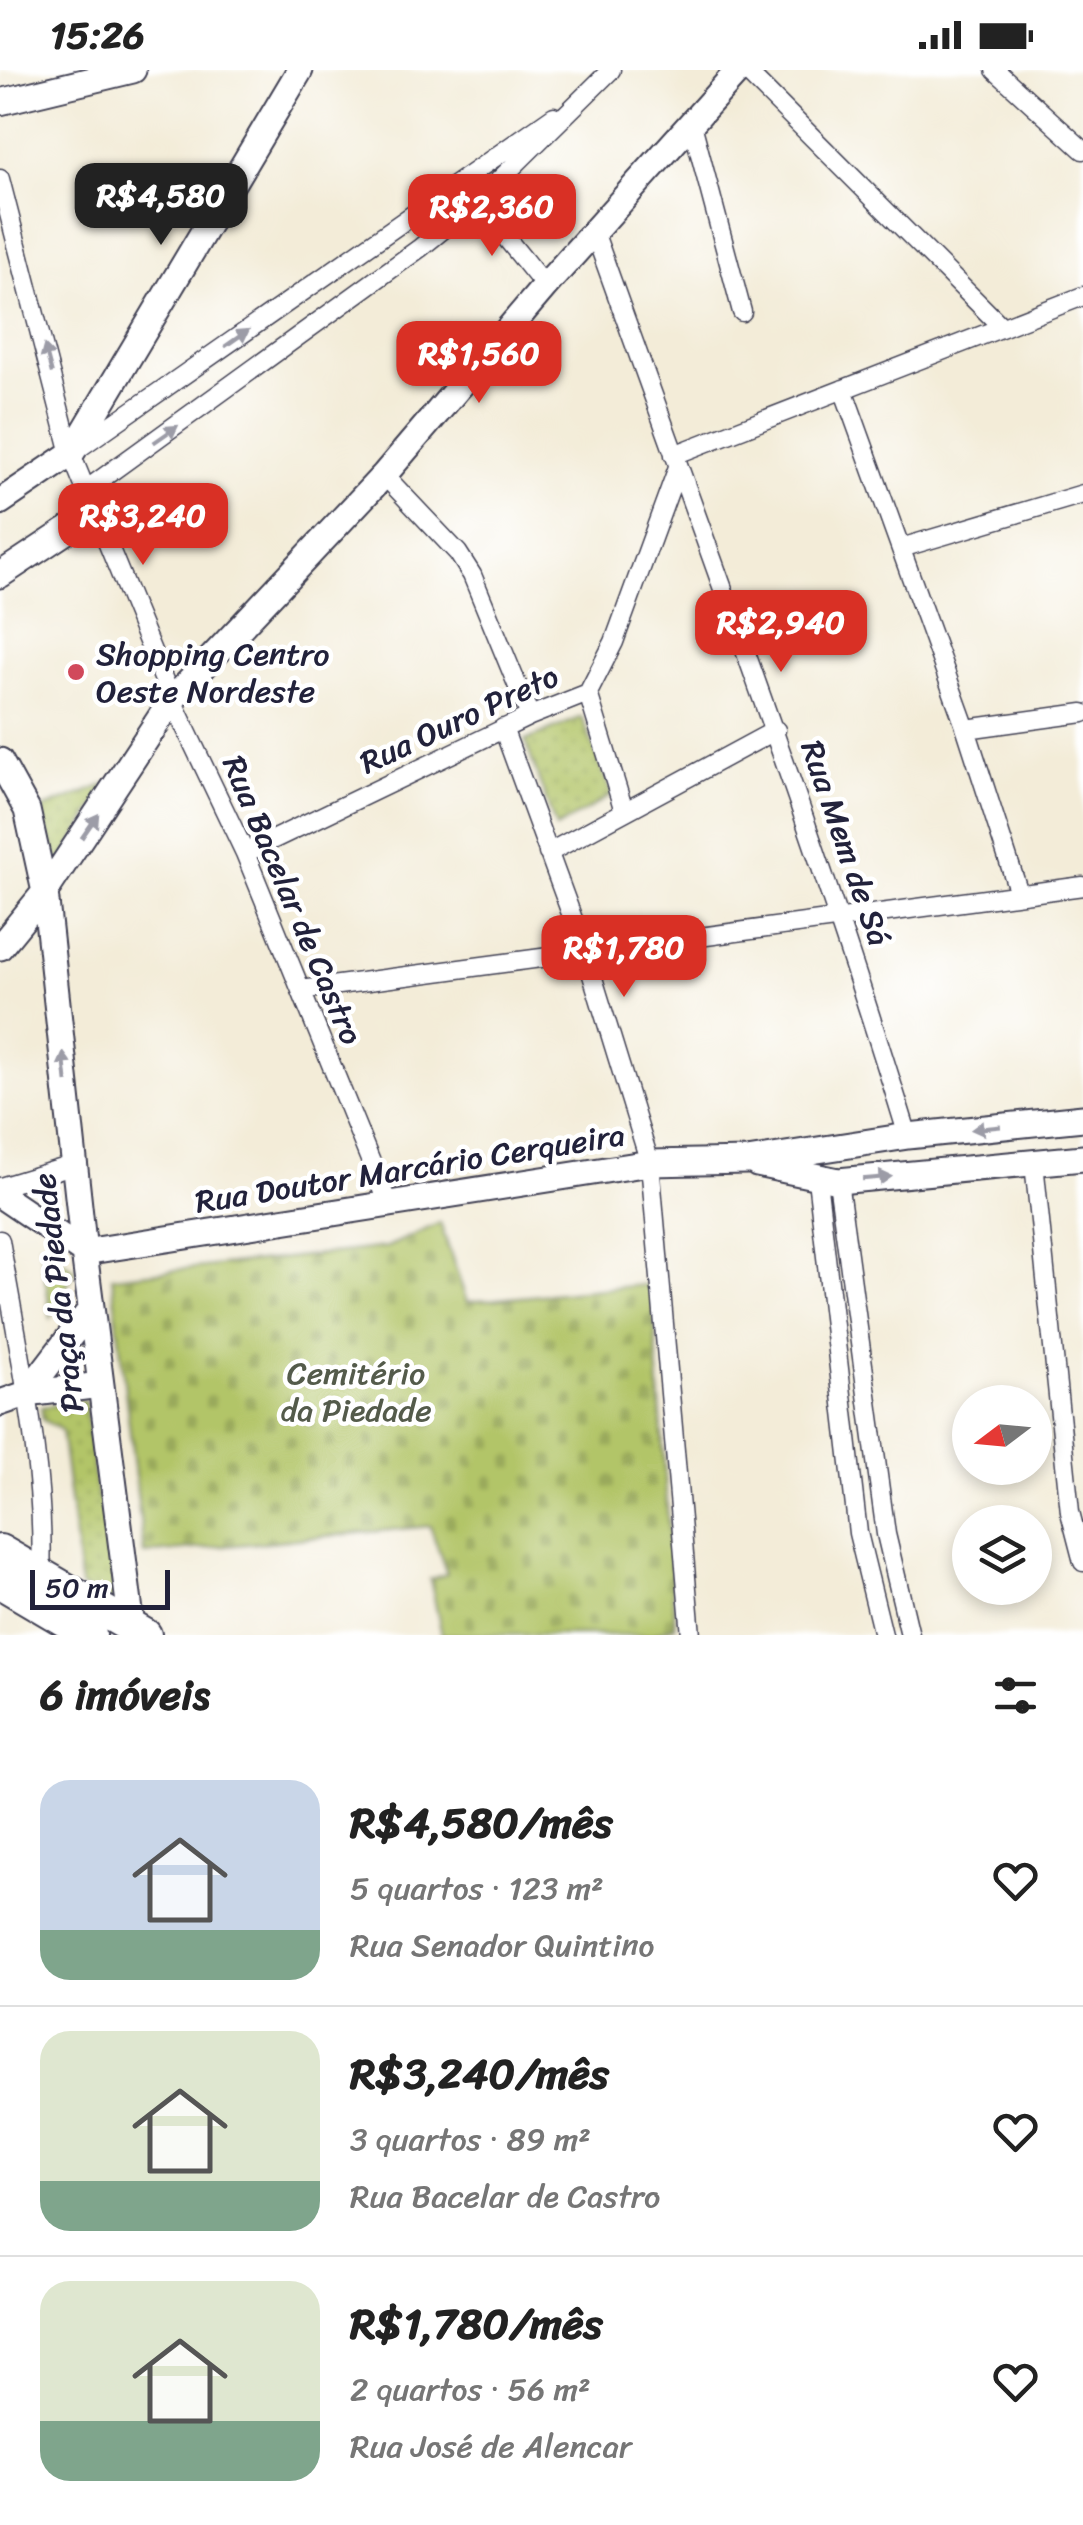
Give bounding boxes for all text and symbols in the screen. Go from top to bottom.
text: 15:26 [50,2,145,69]
pin: R$4,580 [69,163,253,248]
text: R$4,580 [97,167,225,224]
pin: R$2,360 [400,174,584,259]
text: R$2,360 [430,178,554,235]
pin: R$1,560 [387,321,571,406]
text: R$1,560 [418,325,540,382]
one-way arrow [223,329,250,348]
one-way arrow [40,343,56,374]
one-way arrow [152,424,179,444]
pin: R$3,240 [51,483,235,568]
text: R$3,240 [80,487,206,544]
pin: R$2,940 [689,590,873,675]
text: R$2,940 [717,594,845,651]
place label: Shopping Centro Oeste Nordeste [96,626,330,720]
street label: Rua Ouro Preto [350,648,568,791]
marker: Shopping Centro Oeste Nordeste [65,661,87,683]
street label: Rua Mem de Sá [784,733,907,954]
street label: Rua Bacelar de Castro [206,746,379,1054]
one-way arrow [80,813,99,840]
pin: R$1,780 [532,915,716,1000]
text: R$1,780 [563,919,685,976]
one-way arrow [57,1051,73,1083]
street label: Rua Doutor Marcário Cerqueira [191,1106,629,1231]
one-way arrow [970,1120,1001,1136]
street label: Praça da Piedade [16,1170,101,1416]
one-way arrow [862,1170,893,1186]
park label: Cemitério da Piedade [280,1345,432,1439]
north arrow [952,1385,1052,1485]
map controls [952,1385,1052,1605]
button: layers [952,1505,1052,1605]
text: 50 m [45,1563,109,1612]
scale bar [30,1565,170,1610]
text: 6 imóveis [40,1658,210,1732]
icon: filters [988,1668,1043,1723]
text: R$4,580/mês [350,1786,613,1860]
icon: home [120,1820,240,1940]
icon: heart [988,1853,1043,1908]
text: 5 quartos · 123 m² [350,1860,604,1917]
text: Rua Senador Quintino [350,1917,654,1974]
text: R$3,240/mês [350,2037,609,2111]
icon: home [120,2071,240,2191]
icon: heart [988,2104,1043,2159]
text: 3 quartos · 89 m² [350,2111,591,2168]
text: Rua Bacelar de Castro [350,2168,660,2225]
text: R$1,780/mês [350,2287,603,2361]
icon: home [120,2321,240,2441]
icon: heart [988,2354,1043,2409]
text: 2 quartos · 56 m² [350,2361,591,2418]
text: Rua José de Alencar [350,2418,632,2475]

